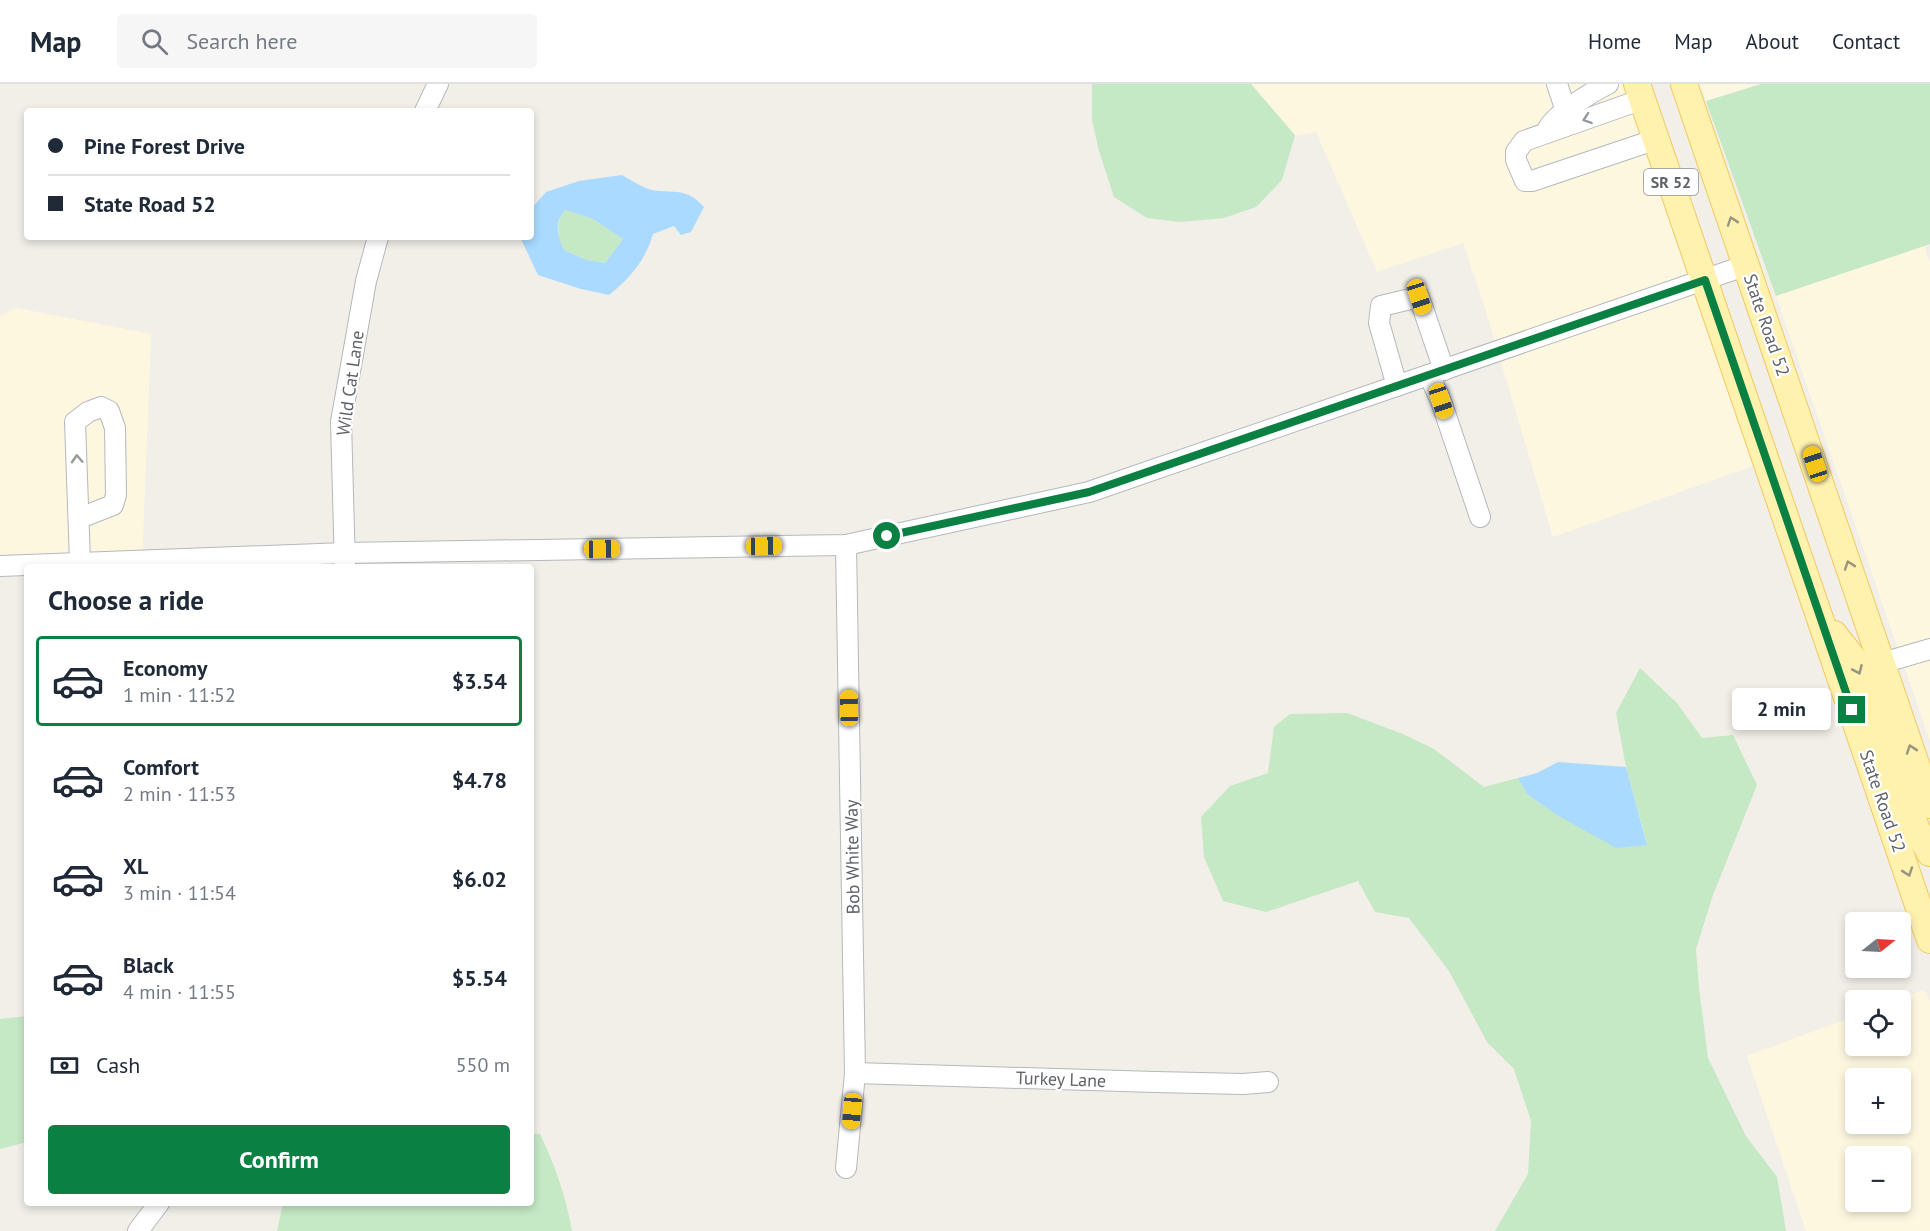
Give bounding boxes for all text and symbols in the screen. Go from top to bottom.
search box [117,14,537,68]
text: Map [30,23,81,60]
icon: search [138,25,171,58]
text: Search here [186,27,297,55]
text: Home [1588,28,1641,55]
text: Map [1674,28,1713,55]
text: About [1746,28,1799,55]
text: Contact [1832,28,1900,55]
one-way arrow [1582,111,1593,124]
text: Pine Forest Drive [84,132,245,160]
road number: SR 52 [1644,169,1698,195]
text: State Road 52 [84,190,216,218]
one-way arrow [1727,216,1739,227]
street label: State Road 52 [1739,271,1795,379]
car [1405,277,1433,317]
street label: Wild Cat Lane [331,329,369,437]
car [1427,381,1455,421]
car [1801,444,1829,484]
one-way arrow [71,455,84,464]
route start [873,522,900,549]
car [746,537,782,555]
car [584,540,620,558]
one-way arrow [1843,560,1856,570]
text: Choose a ride [48,583,204,617]
icon: car [51,654,105,708]
text: Economy [123,654,207,682]
one-way arrow [1850,663,1862,674]
text: $3.54 [452,667,507,695]
text: 1 min · 11:52 [123,682,236,708]
callout: 2 min [1732,689,1831,731]
car [840,690,858,726]
text: 2 min [1757,696,1806,722]
route end [1838,696,1865,723]
one-way arrow [1906,744,1919,755]
street label: State Road 52 [1855,747,1911,855]
icon: car [51,753,105,807]
text: Comfort [123,753,199,781]
text: $4.78 [452,766,507,794]
text: 2 min · 11:53 [123,781,236,807]
street label: Bob White Way [839,799,865,915]
icon: car [51,852,105,906]
text: XL [123,852,148,880]
text: $6.02 [452,865,507,893]
one-way arrow [1900,866,1913,877]
text: 3 min · 11:54 [123,880,236,906]
north arrow [1845,912,1911,978]
map controls [1845,912,1911,1212]
icon: car [51,951,105,1005]
text: Black [123,951,174,979]
text: $5.54 [452,964,507,992]
text: 4 min · 11:55 [123,979,236,1005]
button: locate [1845,990,1911,1056]
icon: cash [48,1049,81,1082]
text: Cash [96,1051,140,1079]
text: 550 m [456,1052,510,1078]
street label: Turkey Lane [1015,1066,1107,1092]
button: + [1845,1068,1911,1134]
car [841,1092,863,1130]
button: Confirm [48,1125,510,1194]
button: − [1845,1146,1911,1212]

